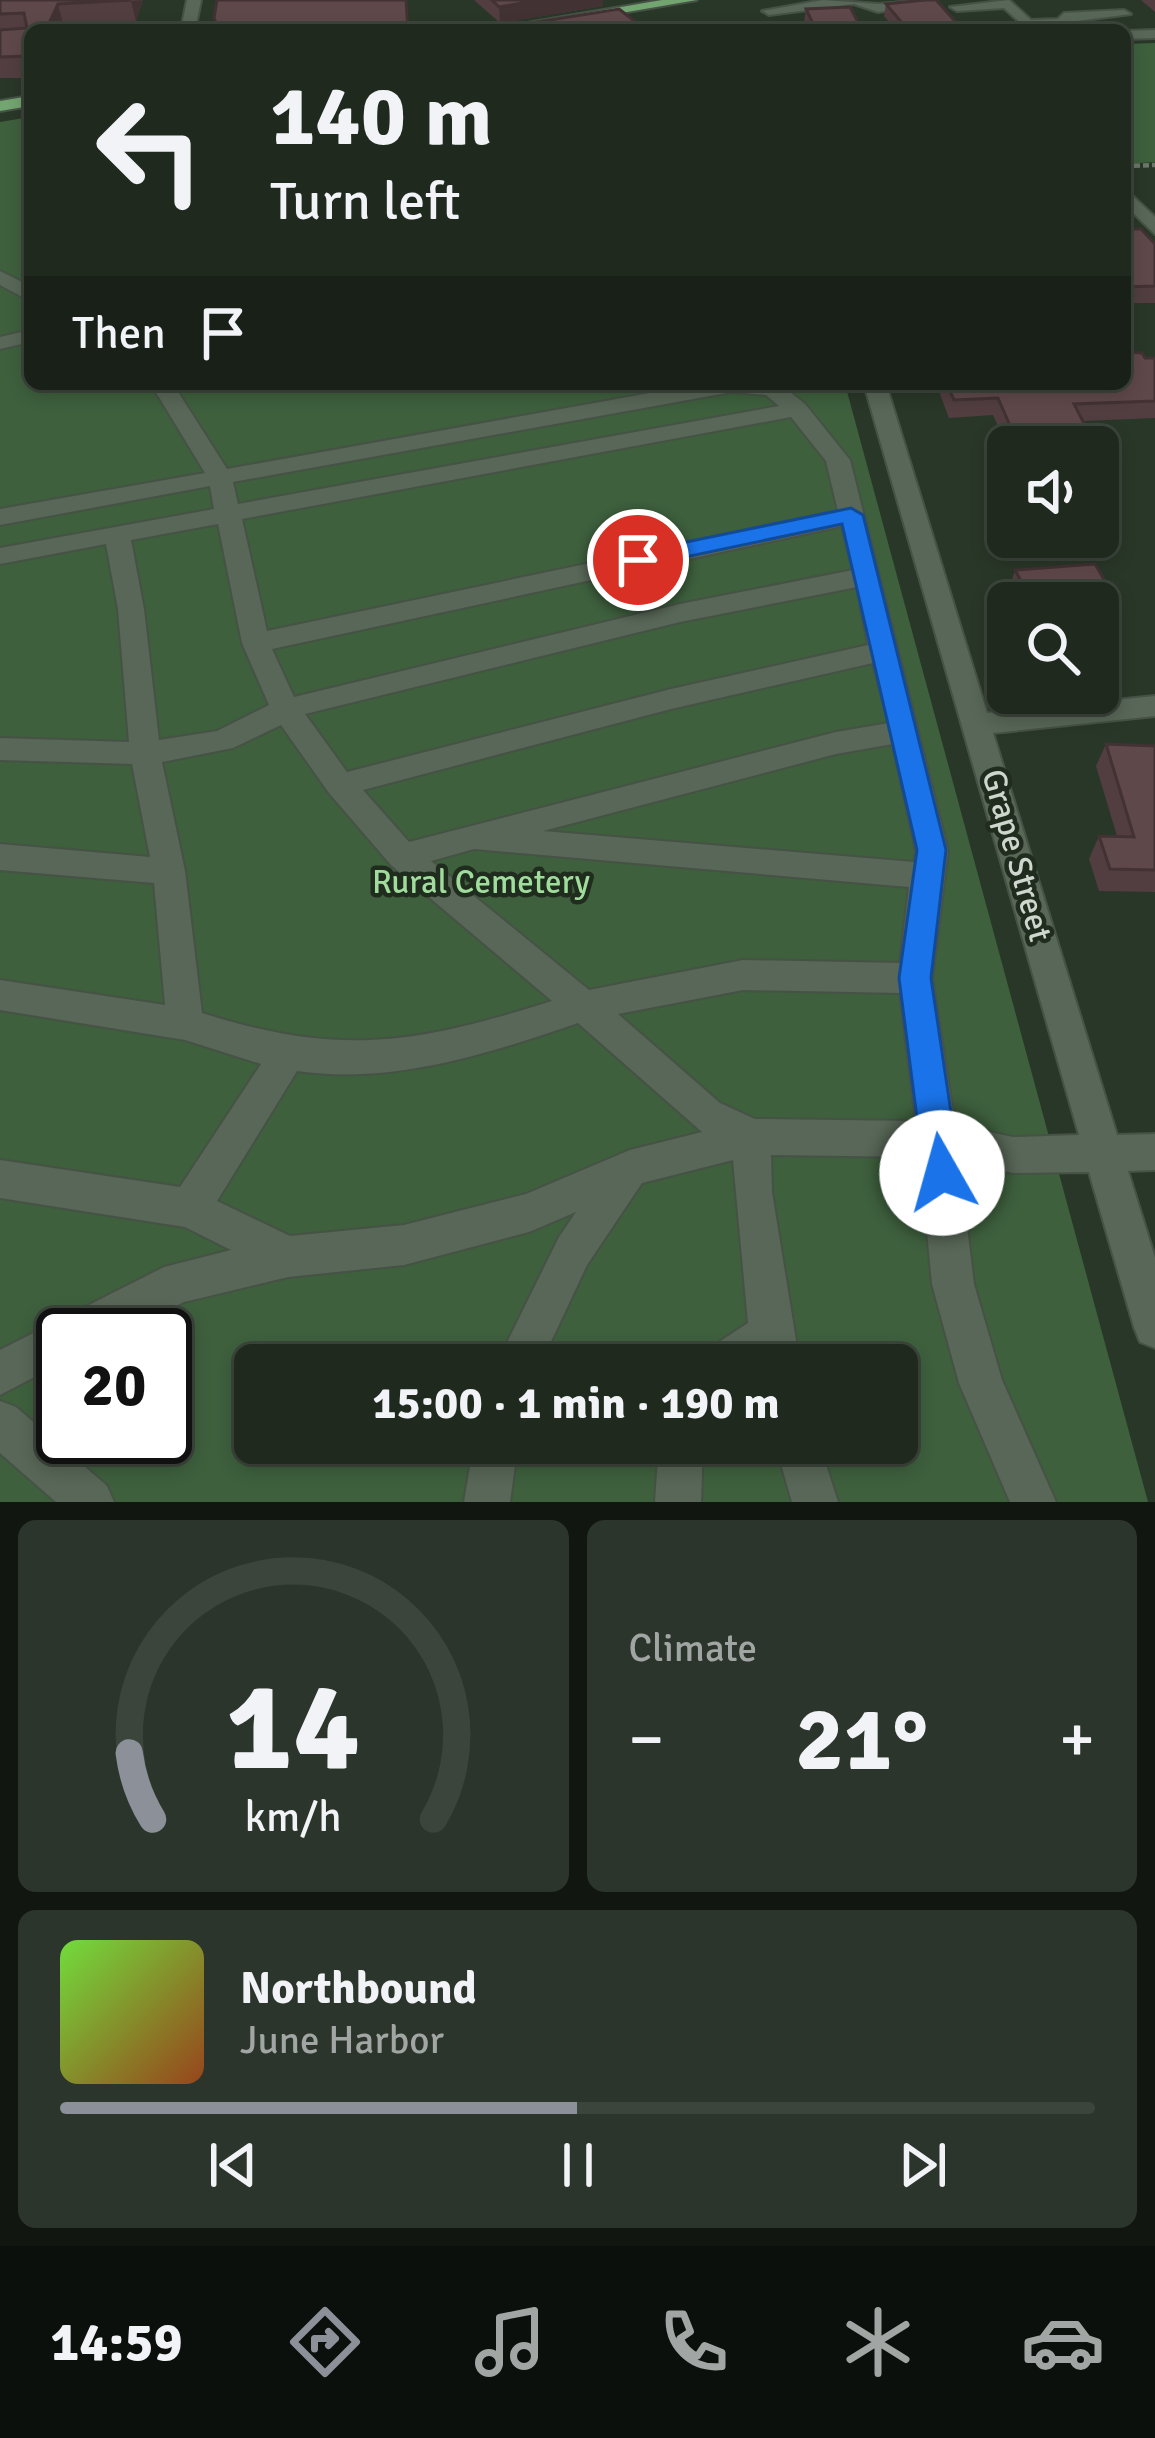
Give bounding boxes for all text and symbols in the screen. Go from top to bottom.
text: 140 m [270,65,492,169]
icon: left [72,72,228,228]
text: Turn left [270,168,460,235]
icon: arrive [190,300,256,366]
text: Then [72,306,166,361]
map controls [987,426,1119,714]
button: sound [987,426,1119,558]
pin [587,509,689,611]
icon: arrive [605,527,671,593]
button: search [987,582,1119,714]
street label: Grape Street [972,765,1061,946]
park label: Rural Cemetery [372,862,591,903]
position arrow [879,1110,1005,1236]
speed limit sign: 20 [36,1308,192,1464]
text: 15:00 · 1 min · 190 m [372,1376,780,1431]
text: Climate [629,1624,757,1672]
text: 14 [226,1651,361,1804]
text: 21° [795,1684,928,1795]
text: − [629,1699,664,1780]
text: + [1059,1699,1095,1780]
text: km/h [245,1791,342,1844]
text: Northbound [240,1961,477,2016]
text: June Harbor [240,2016,444,2064]
icon: previous [200,2132,266,2198]
icon: pause [545,2132,611,2198]
icon: next [890,2132,956,2198]
icon: directions [283,2300,367,2384]
icon: music [468,2300,552,2384]
icon: phone [652,2300,736,2384]
icon: climate [836,2300,920,2384]
icon: car [1021,2300,1105,2384]
text: 14:59 [50,2309,183,2376]

